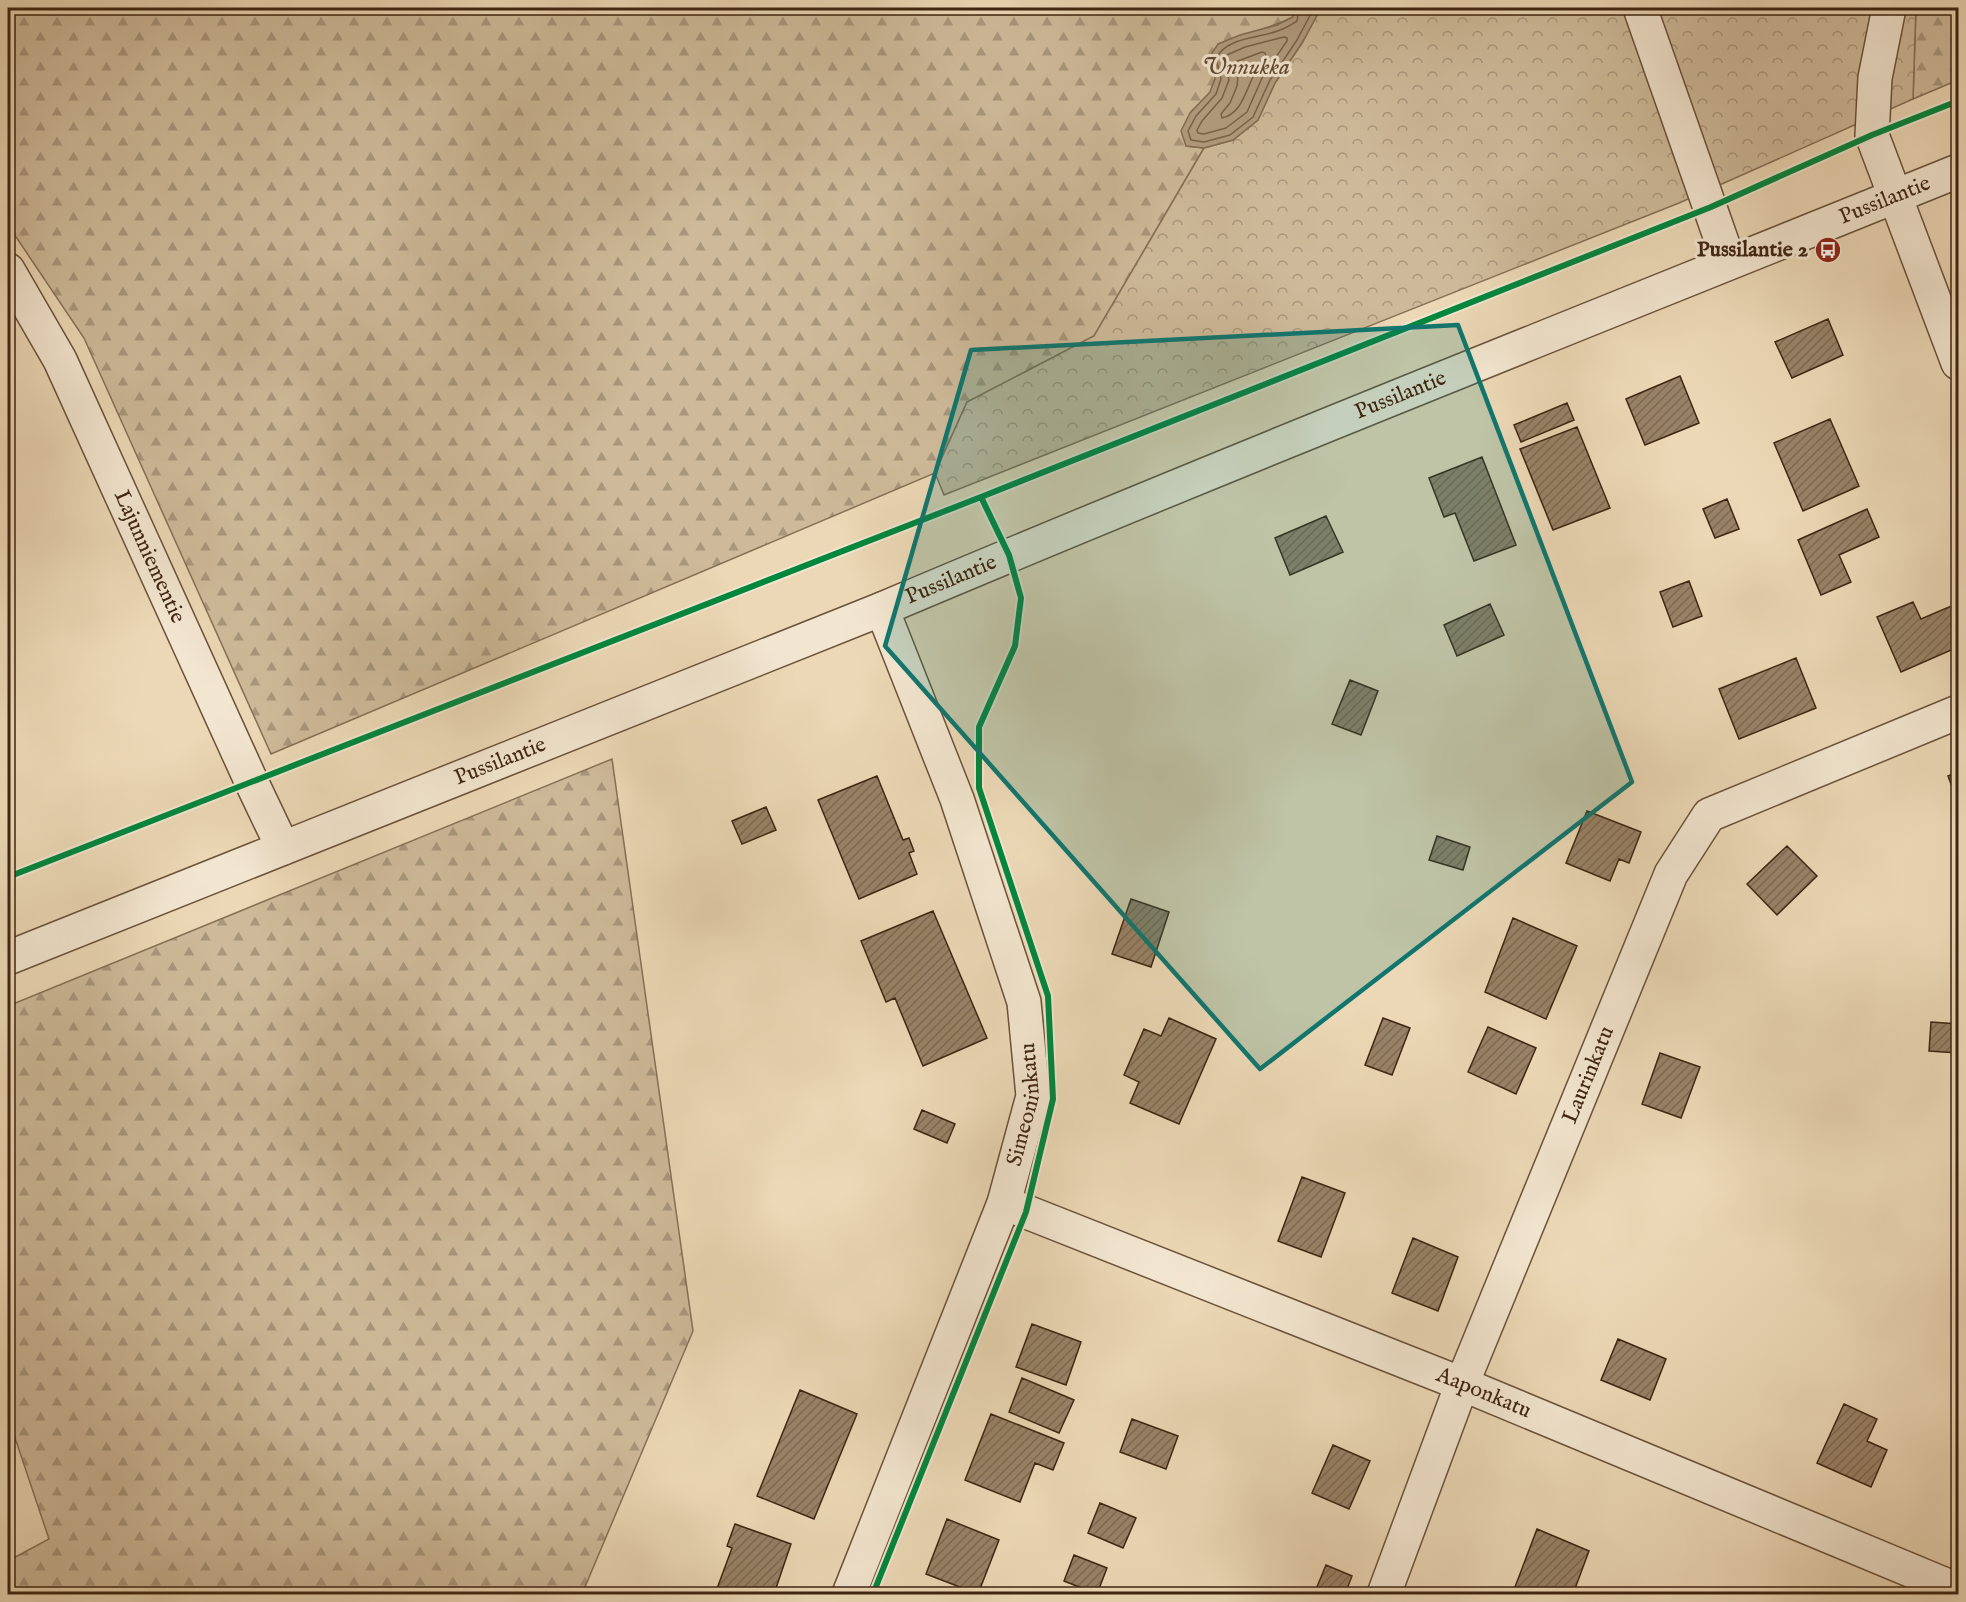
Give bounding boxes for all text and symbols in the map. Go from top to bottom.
water label: Unnukka [1202,52,1290,83]
street label: Pussilantie [1835,170,1935,231]
bus stop icon: Pussilantie 2 [1813,235,1843,265]
place label: Pussilantie 2 [1697,236,1808,264]
street label: Pussilantie [1351,364,1450,426]
street label: Lajunniementie [107,486,192,628]
street label: Pussilantie [901,548,1001,611]
street label: Pussilantie [450,731,550,792]
street label: Laurinkatu [1556,1022,1621,1128]
street label: Simeoninkatu [1001,1042,1047,1169]
street label: Aaponkatu [1431,1361,1535,1425]

